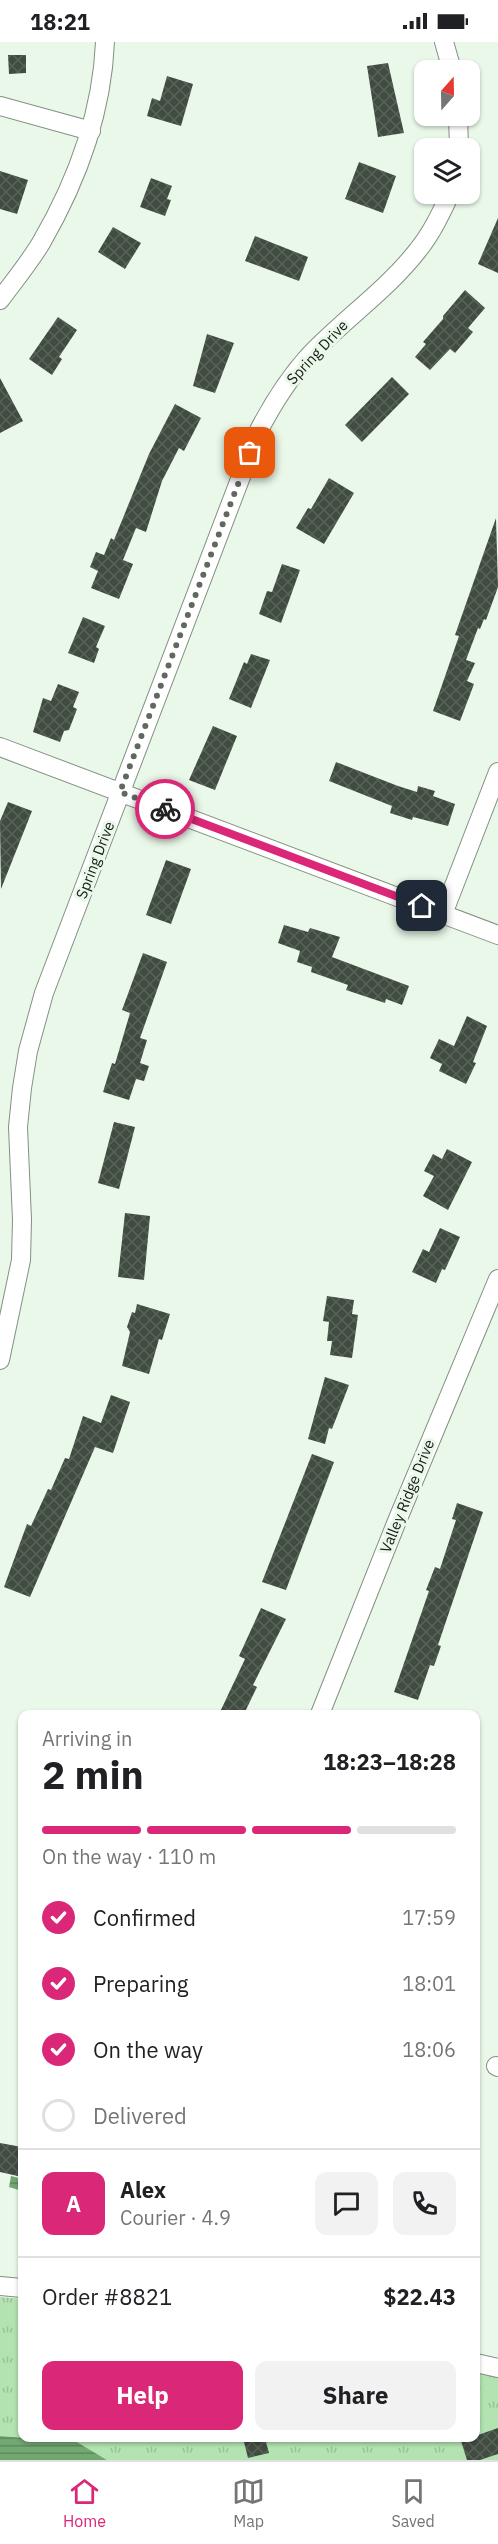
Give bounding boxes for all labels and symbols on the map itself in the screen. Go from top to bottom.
north arrow [414,60,480,126]
street label: Spring Drive [282,316,352,388]
pin [224,427,275,478]
courier [135,779,195,839]
street label: Spring Drive [72,819,118,901]
pin [396,880,447,931]
street label: Valley Ridge Drive [376,1437,438,1555]

